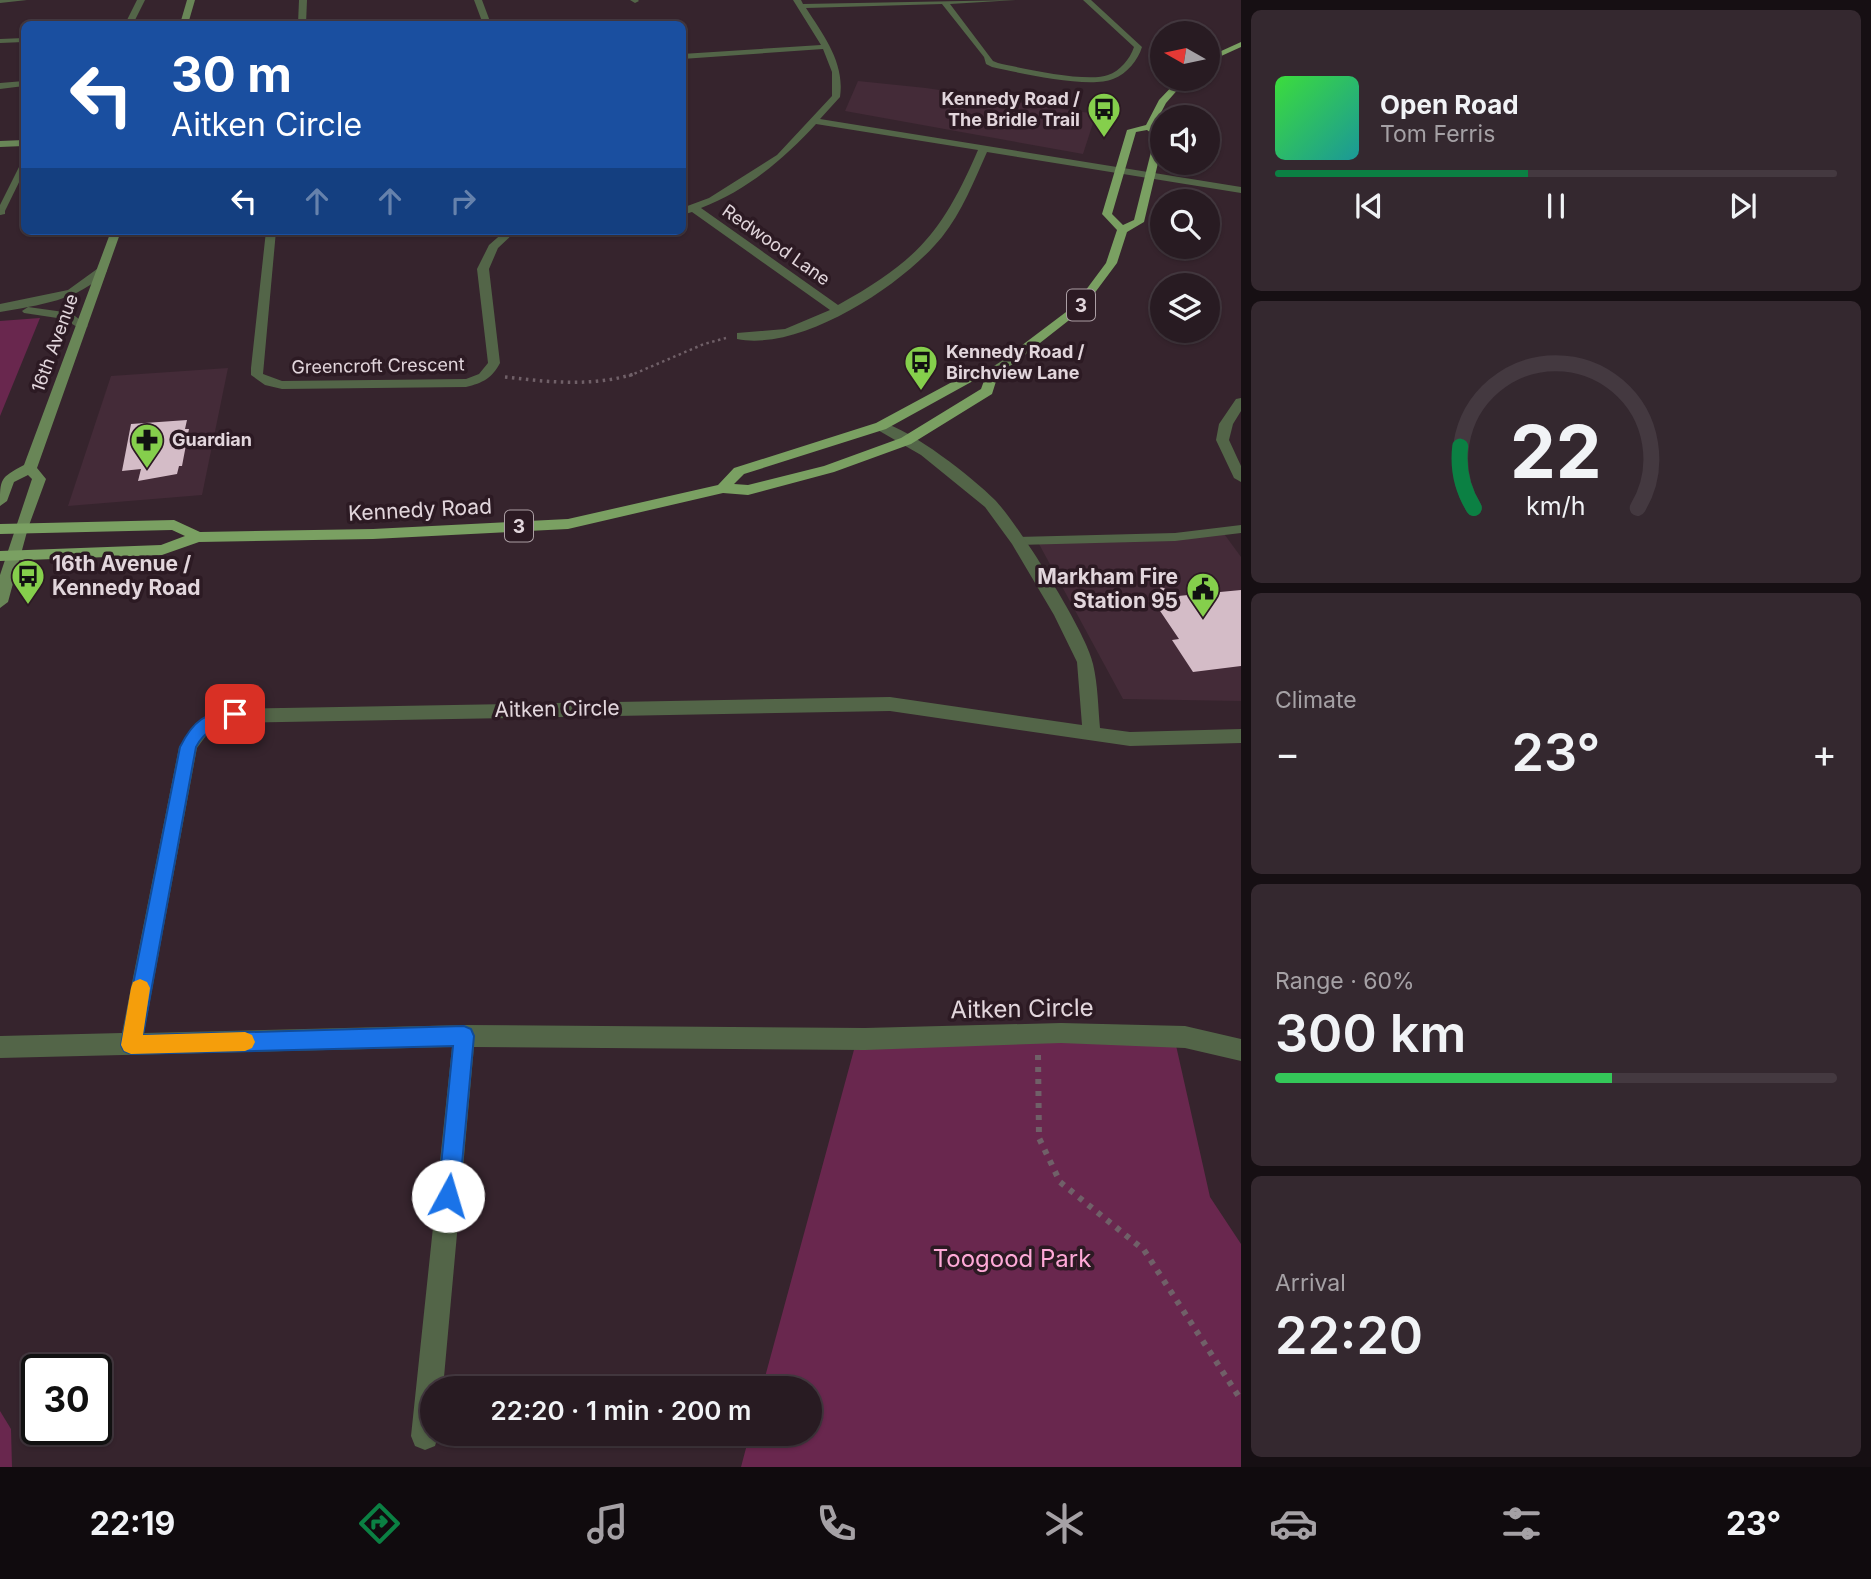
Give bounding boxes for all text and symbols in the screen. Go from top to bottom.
north arrow [1150,21,1220,91]
map controls [1150,21,1220,343]
text: 30 m [171,45,292,104]
icon: left [56,49,147,140]
place label: Kennedy Road / The Bridle Trail [941,88,1080,130]
text: Open Road [1380,89,1519,120]
bus stop icon: Kennedy Road / The Bridle Trail [1085,90,1123,139]
text: Aitken Circle [171,105,362,144]
button: sound [1150,105,1220,175]
text: Tom Ferris [1380,120,1495,148]
icon: left [225,182,263,220]
icon: ahead [298,182,336,220]
icon: ahead [371,182,409,220]
icon: right [444,182,482,220]
icon: previous [1350,187,1388,225]
icon: pause [1537,187,1575,225]
icon: next [1724,187,1762,225]
button: search [1150,189,1220,259]
street label: Redwood Lane [719,200,834,289]
button: layers [1150,273,1220,343]
road number: 3 [1067,290,1095,320]
street label: 16th Avenue [27,291,82,395]
place label: Kennedy Road / Birchview Lane [946,341,1085,383]
bus stop icon: Kennedy Road / Birchview Lane [902,343,940,392]
street label: Greencroft Crescent [291,353,465,378]
text: 22 [1510,408,1602,497]
pharmacy icon: Guardian [128,421,166,470]
place label: Guardian [172,429,252,450]
text: km/h [1526,491,1586,521]
street label: Kennedy Road [347,493,492,526]
road number: 3 [505,510,533,541]
place label: 16th Avenue / Kennedy Road [52,551,201,600]
bus stop icon: 16th Avenue / Kennedy Road [9,557,47,606]
place label: Markham Fire Station 95 [1037,564,1178,613]
public building icon: Markham Fire Station 95 [1184,570,1222,619]
pin [205,684,265,744]
text: Climate [1275,686,1357,714]
icon: arrive [216,695,254,733]
street label: Aitken Circle [494,695,620,722]
text: 23° [1512,721,1600,784]
text: − [1275,730,1300,776]
text: + [1812,730,1837,776]
text: Range · 60% [1275,967,1415,995]
street label: Aitken Circle [950,993,1094,1024]
text: 300 km [1275,1002,1466,1065]
position arrow [411,1159,485,1233]
park label: Toogood Park [933,1244,1091,1273]
text: Arrival [1275,1269,1346,1297]
text: 22:20 [1275,1304,1423,1367]
speed limit sign: 30 [21,1354,112,1445]
text: 22:20 · 1 min · 200 m [491,1395,751,1426]
icon: directions [355,1499,404,1548]
icon: music [583,1499,632,1548]
icon: phone [812,1499,861,1548]
icon: climate [1040,1499,1089,1548]
icon: car [1269,1499,1318,1548]
icon: filters [1497,1499,1546,1548]
text: 22:19 [90,1504,175,1543]
text: 23° [1726,1504,1781,1543]

